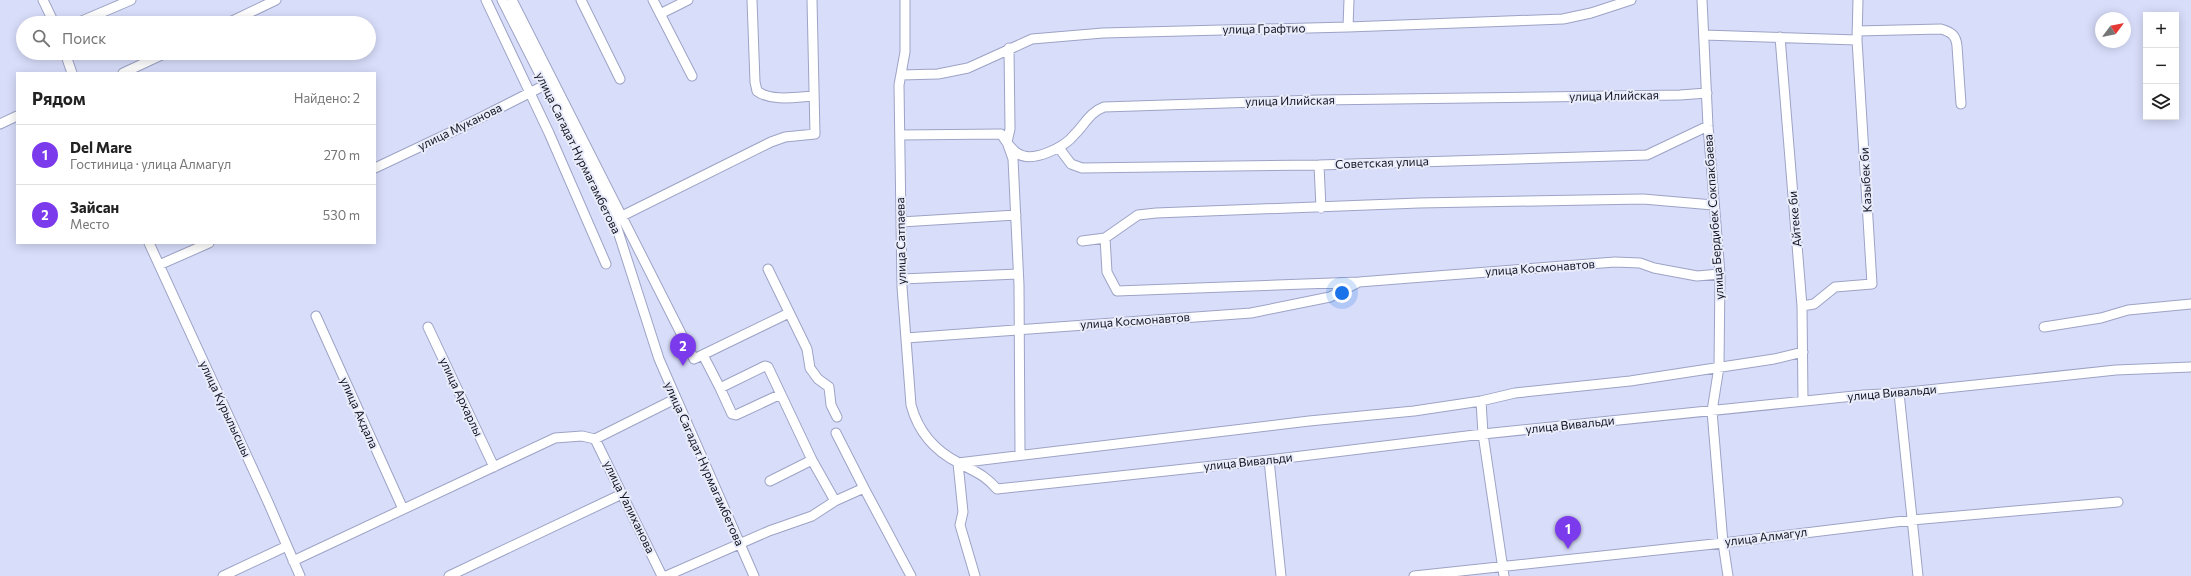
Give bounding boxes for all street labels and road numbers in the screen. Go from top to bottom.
street label: улица Графтио [1222,20,1306,36]
street label: улица Сагадат Нурмагамбетова [534,69,624,236]
street label: улица Илийская [1569,87,1659,103]
street label: улица Илийская [1245,92,1335,108]
street label: улица Муканова [415,100,504,152]
street label: улица Бердибек Сокпакбаева [1700,134,1726,300]
street label: Казыбек би [1856,147,1874,213]
street label: Советская улица [1335,153,1429,171]
street label: Айтеке би [1785,191,1803,248]
street label: улица Сатпаева [892,197,908,285]
street label: улица Космонавтов [1485,256,1595,278]
street label: улица Космонавтов [1080,309,1190,331]
street label: улица Архарлы [438,355,486,438]
street label: улица Курылысшы [197,358,254,459]
street label: улица Акдала [338,375,382,450]
street label: улица Сагадат Нурмагамбетова [662,379,748,548]
street label: улица Вивальди [1847,381,1937,403]
street label: улица Вивальди [1525,412,1615,436]
street label: улица Вивальди [1203,449,1293,473]
street label: улица Уалиханова [601,458,658,555]
street label: улица Алмагул [1724,524,1808,548]

